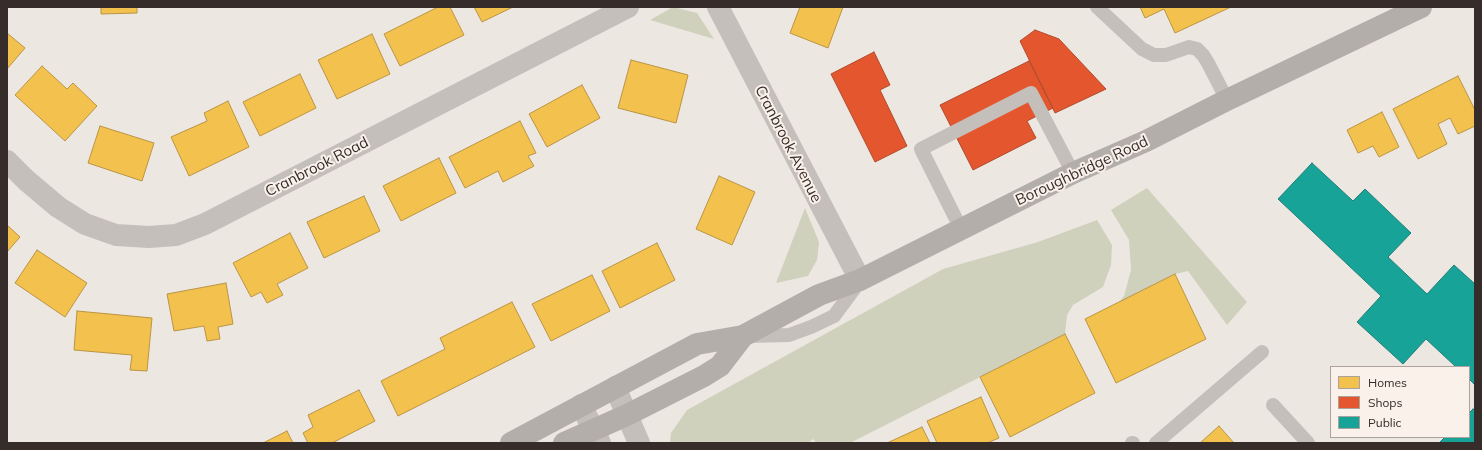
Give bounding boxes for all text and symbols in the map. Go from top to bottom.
street label: Cranbrook Avenue [751,83,825,205]
street label: Boroughbridge Road [1013,132,1151,210]
street label: Cranbrook Road [262,133,372,201]
legend [1330,366,1470,438]
text: Homes [1368,375,1407,390]
text: Shops [1368,395,1403,410]
text: Public [1368,415,1402,430]

